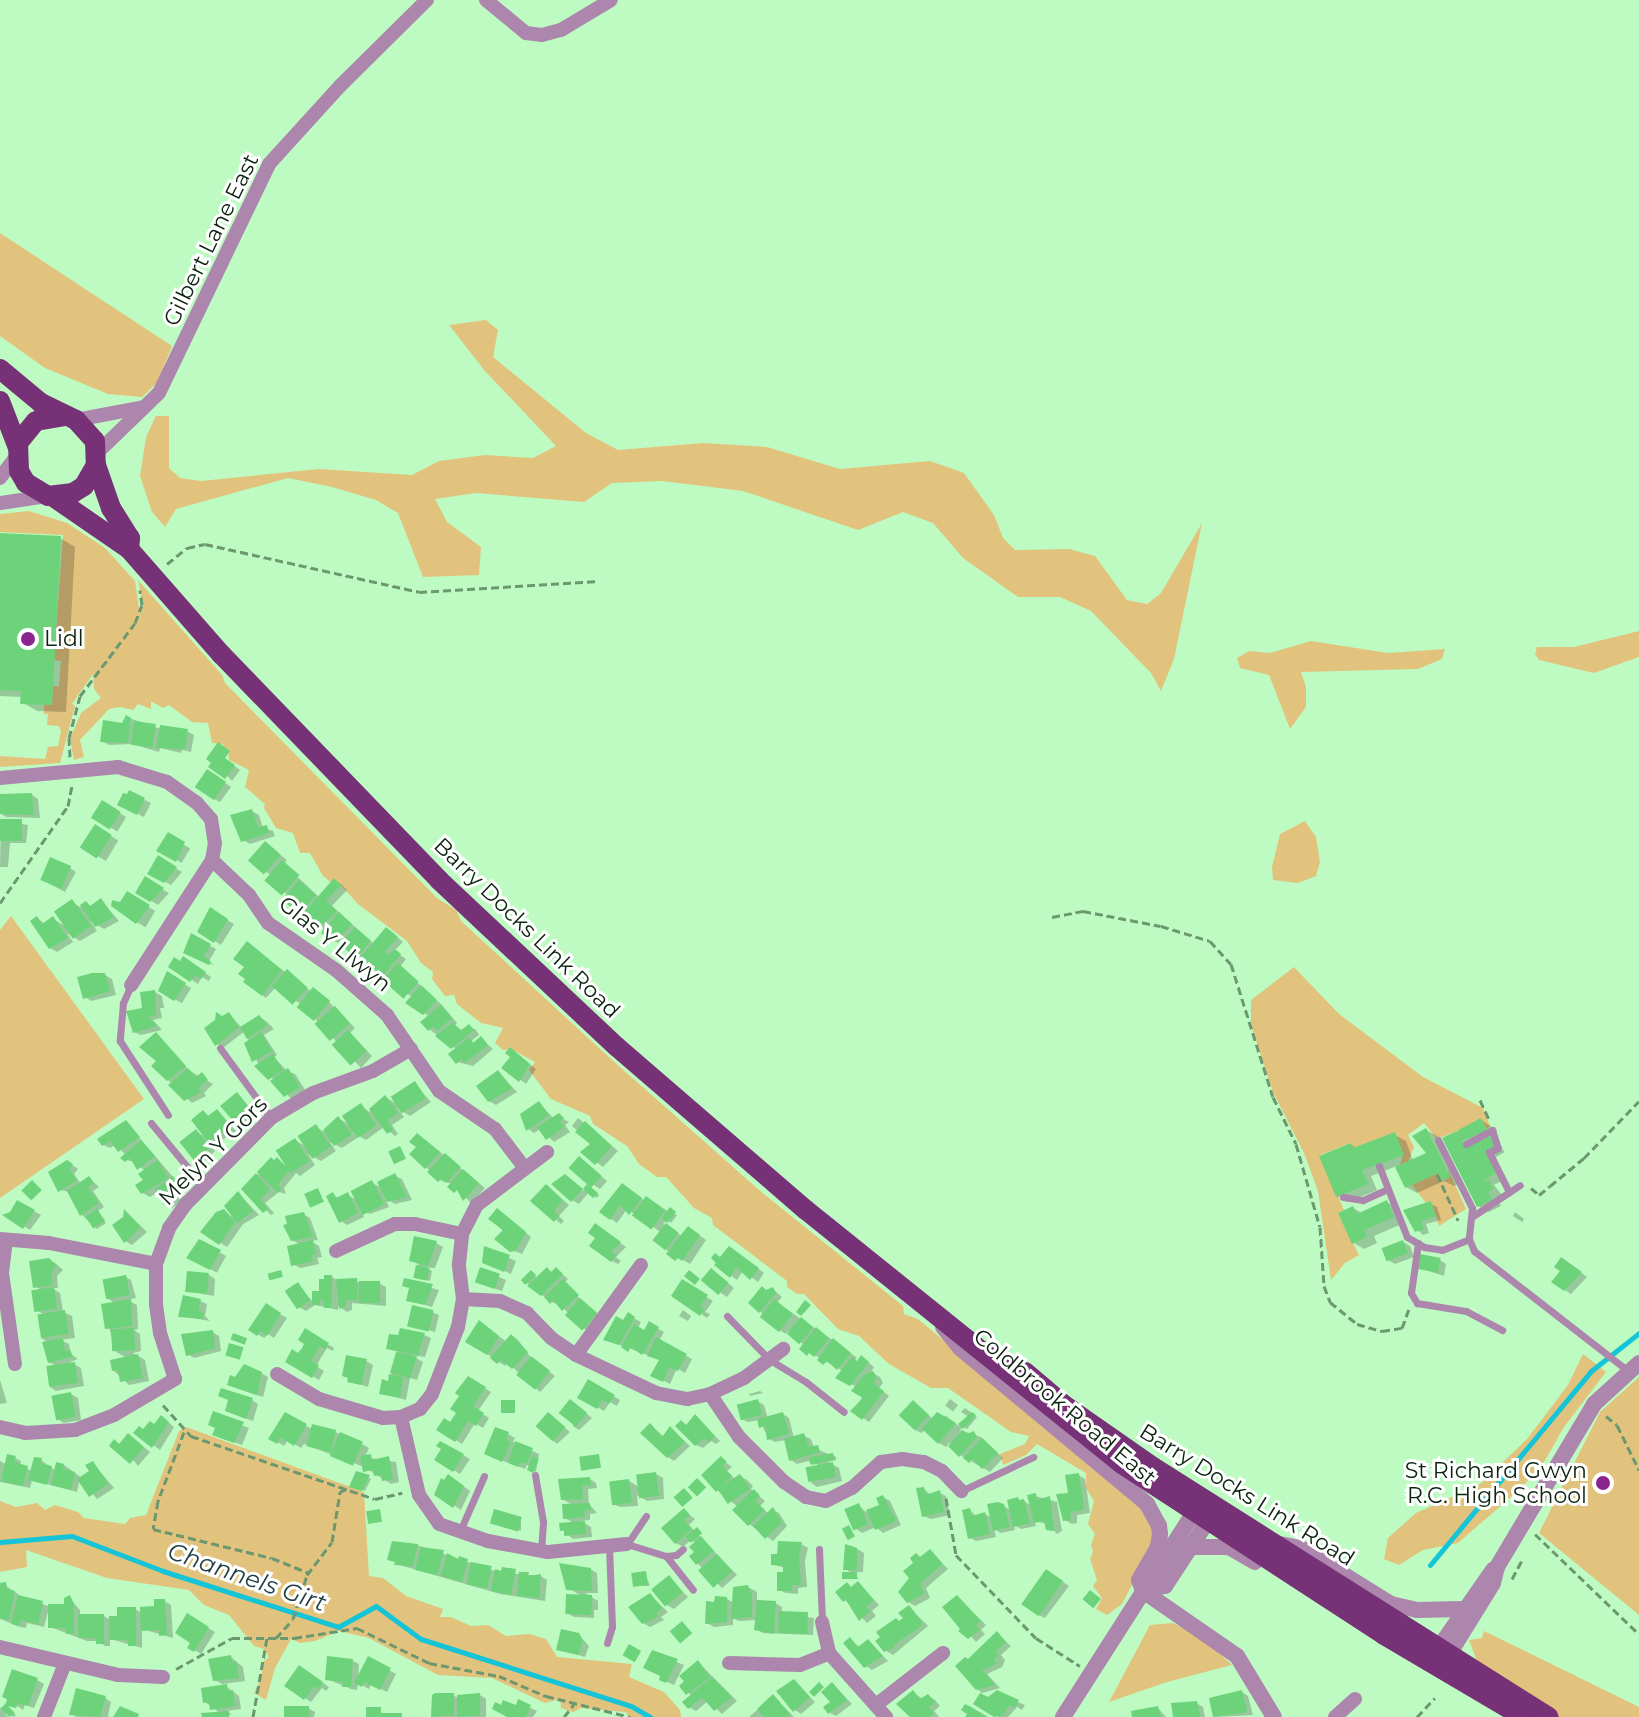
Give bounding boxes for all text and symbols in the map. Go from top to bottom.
street label: Gilbert Lane East [158,150,264,330]
place label: Lidl [44,626,84,652]
marker: Lidl [19,630,37,648]
street label: Barry Docks Link Road [429,832,625,1024]
street label: Glas Y Llwyn [273,891,397,997]
street label: Melyn Y Gors [153,1091,273,1211]
street label: Coldbrook Road East [968,1323,1162,1491]
street label: Barry Docks Link Road [1135,1418,1359,1572]
place label: St Richard Gwyn R.C. High School [1405,1457,1587,1508]
marker: St Richard Gwyn R.C. High School [1594,1474,1612,1492]
water label: Channels Girt [164,1536,330,1618]

